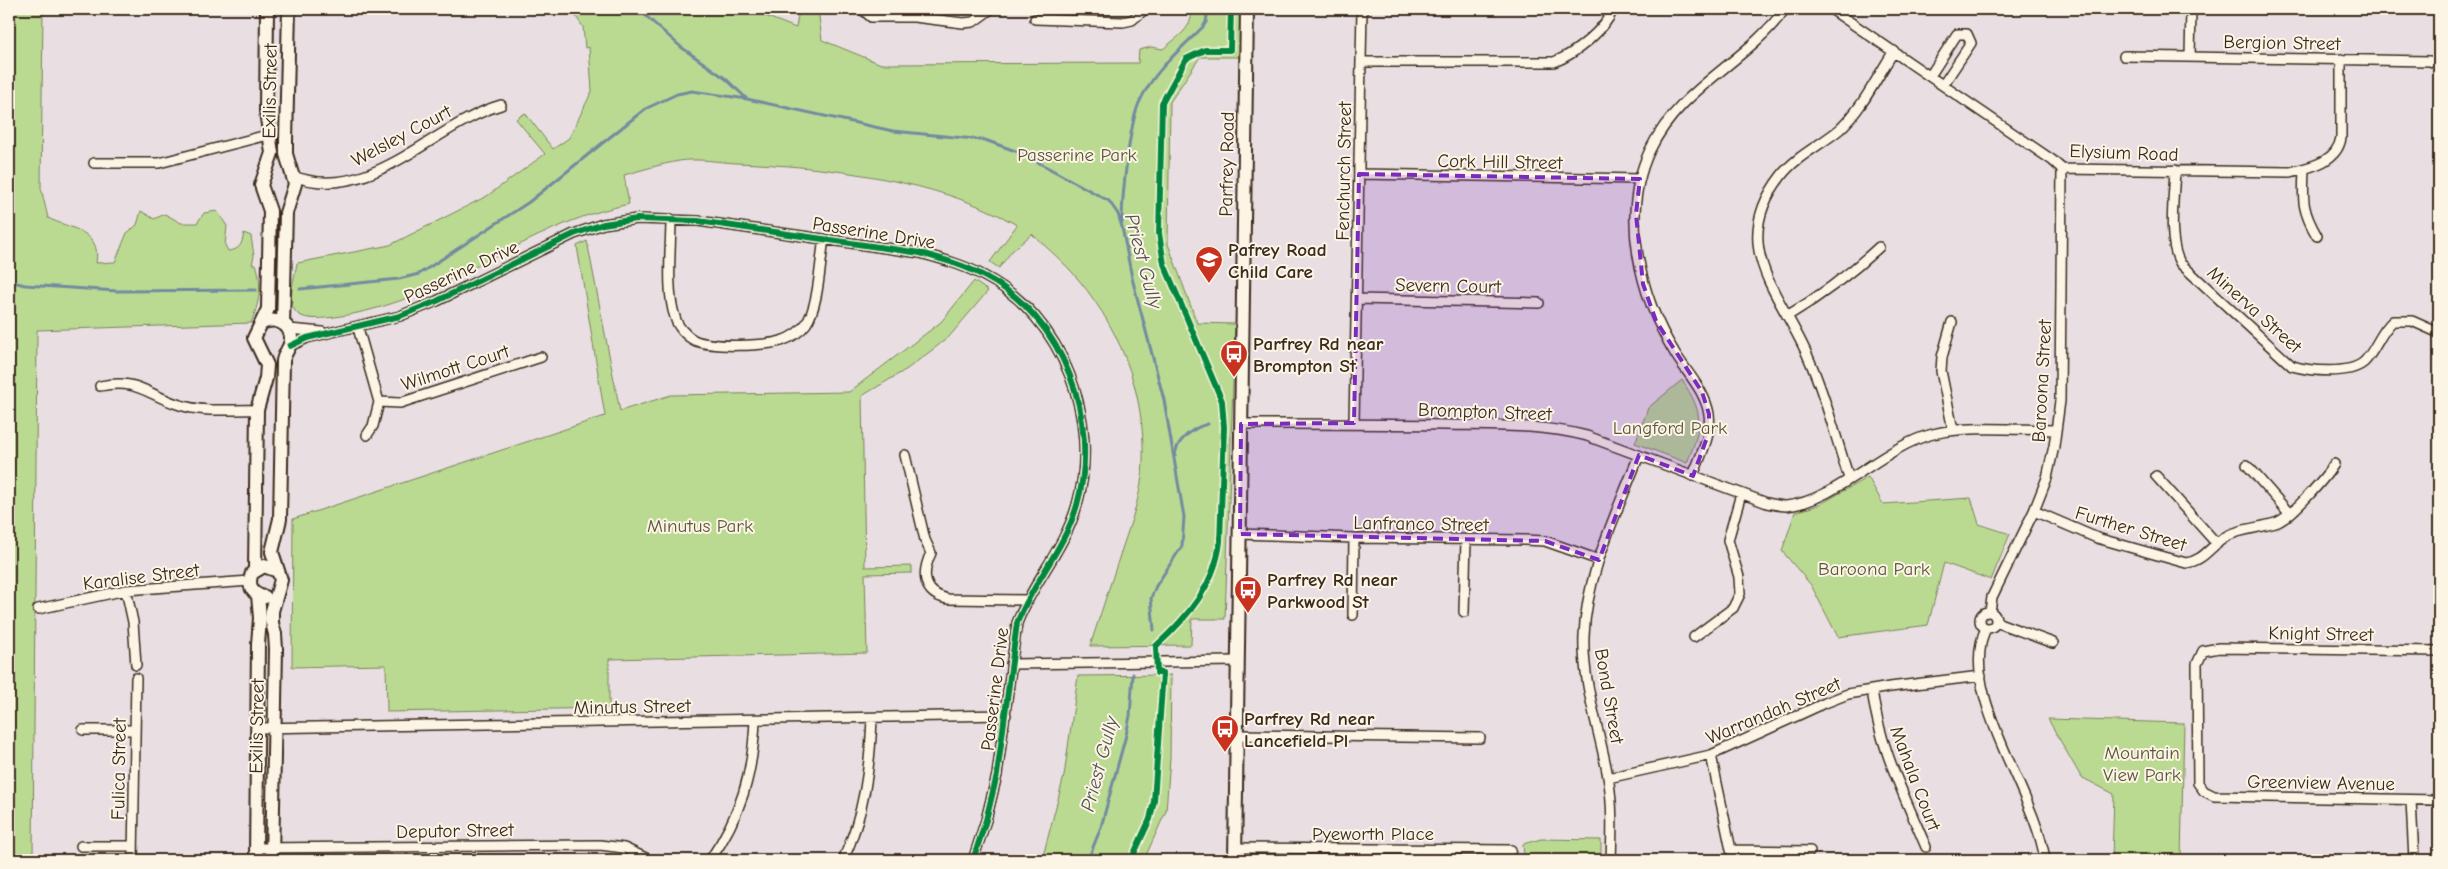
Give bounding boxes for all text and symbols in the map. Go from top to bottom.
street label: Bergion Street [2223,31,2341,55]
street label: Exilis Street [258,43,282,139]
street label: Welsley Court [348,100,456,171]
street label: Fenchurch Street [1332,101,1356,241]
street label: Parfrey Road [1215,111,1239,217]
street label: Elysium Road [2069,140,2179,166]
park label: Passerine Park [1017,144,1138,166]
street label: Cork Hill Street [1437,150,1563,174]
water label: Priest Gully [1120,211,1168,312]
street label: Passerine Drive [811,212,937,254]
street label: Passerine Drive [401,236,522,308]
place label: Pafrey Road Child Care [1228,239,1327,283]
school or university icon: Pafrey Road Child Care [1194,245,1224,284]
street label: Minerva Street [2203,262,2306,358]
street label: Severn Court [1395,274,1502,298]
street label: Baroona Street [2028,318,2056,443]
place label: Parfrey Rd near Brompton St [1253,333,1384,377]
bus stop icon: Parfrey Rd near Brompton St [1219,339,1249,378]
street label: Wilmott Court [399,340,513,396]
street label: Brompton Street [1418,399,1553,425]
park label: Langford Park [1613,417,1728,439]
street label: Further Street [2073,502,2189,556]
street label: Lanfranco Street [1353,512,1489,536]
park label: Minutus Park [647,515,754,537]
park label: Baroona Park [1818,558,1931,580]
street label: Karalise Street [82,559,201,595]
place label: Parfrey Rd near Parkwood St [1267,569,1398,613]
bus stop icon: Parfrey Rd near Parkwood St [1233,575,1263,614]
street label: Knight Street [2268,622,2374,646]
street label: Passerine Drive [977,626,1013,752]
street label: Bond Street [1590,647,1628,746]
street label: Warrandah Street [1703,672,1844,749]
street label: Exilis Street [245,678,269,774]
street label: Minutus Street [573,695,691,719]
place label: Parfrey Rd near Lancefield Pl [1244,708,1375,752]
water label: Priest Gully [1076,713,1123,814]
bus stop icon: Parfrey Rd near Lancefield Pl [1210,714,1240,753]
street label: Fulica Street [107,717,131,820]
street label: Mahala Court [1885,723,1945,834]
park label: Mountain View Park [2103,742,2182,786]
street label: Greenview Avenue [2247,771,2395,795]
street label: Deputor Street [396,819,515,843]
street label: Pyeworth Place [1312,823,1434,845]

